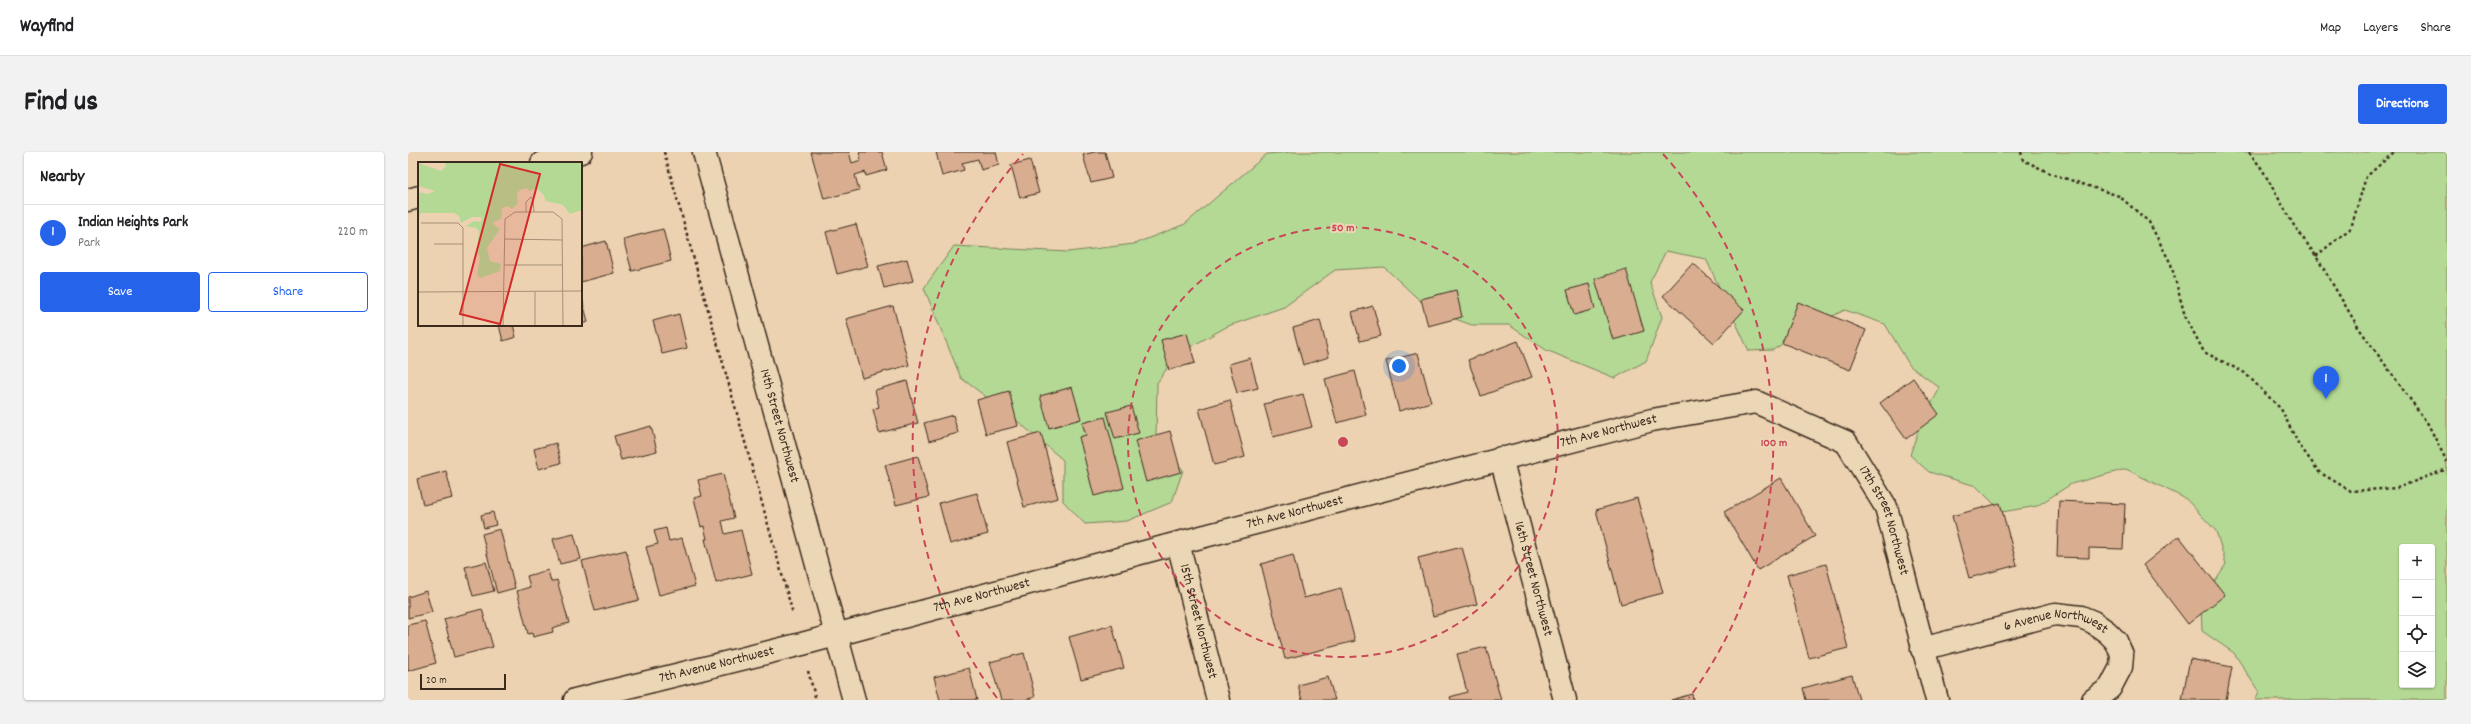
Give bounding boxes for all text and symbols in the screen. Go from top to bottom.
text: Wayfind [20,14,74,41]
text: Map [2320,18,2341,38]
text: Layers [2363,18,2398,38]
text: Share [2420,18,2451,38]
text: Find us [24,84,98,124]
button: Directions [2358,84,2447,124]
inset map [418,162,582,326]
text: Nearby [40,166,84,190]
text: Indian Heights Park [78,212,188,234]
text: 50 m [1331,220,1355,237]
text: 1 [52,223,54,242]
text: 220 m [338,223,368,242]
text: Park [78,234,100,253]
button: Save [40,272,200,312]
button: Share [208,272,368,312]
your location [1389,356,1409,376]
pin: 1 [2313,366,2339,399]
street label: 14th Street Northwest [754,367,804,485]
street label: 7th Ave Northwest [1558,409,1658,453]
centre of rings [1336,435,1350,449]
text: 100 m [1761,435,1787,452]
street label: 17th Street Northwest [1853,462,1914,577]
street label: 7th Ave Northwest [1244,490,1346,535]
street label: 16th Street Northwest [1508,519,1558,639]
map controls [2399,544,2435,688]
button: + [2399,544,2435,580]
street label: 15th Street Northwest [1174,562,1222,681]
street label: 7th Ave Northwest [931,573,1032,618]
button: − [2399,580,2435,616]
street label: 6 Avenue Northwest [2002,604,2112,640]
button: locate [2399,616,2435,652]
street label: 7th Avenue Northwest [657,641,776,689]
button: layers [2399,652,2435,688]
scale bar [420,672,506,691]
text: 20 m [426,673,447,689]

